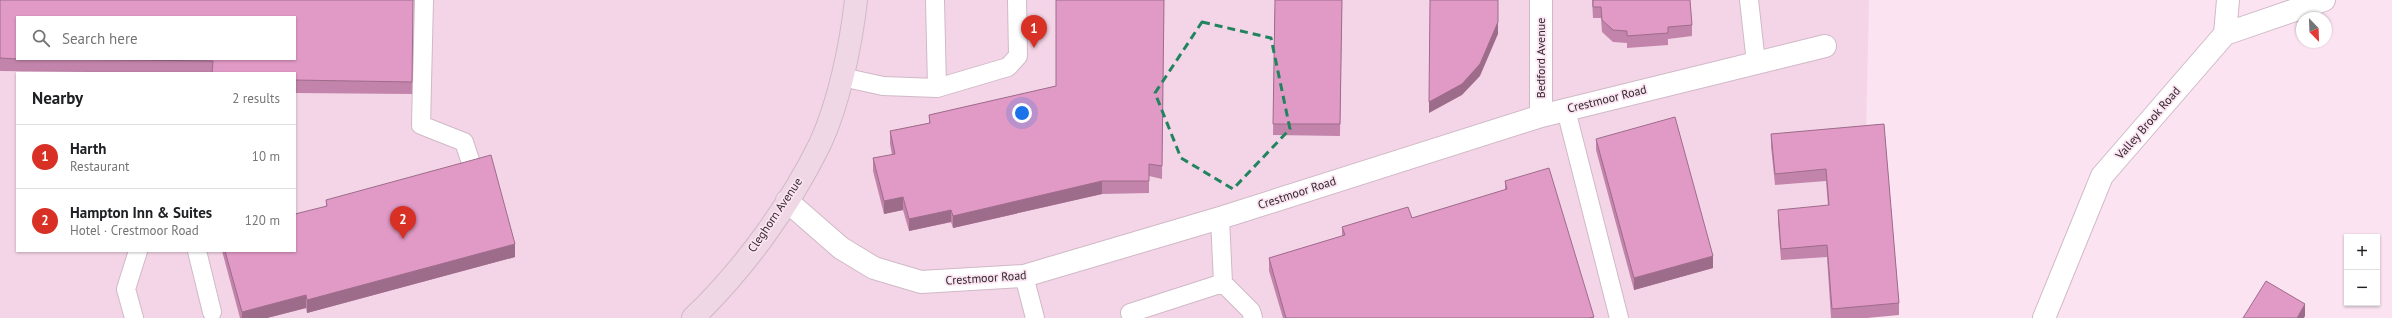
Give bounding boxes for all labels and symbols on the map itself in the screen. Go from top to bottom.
north arrow [2296,12,2332,48]
pin: 1 [1021,15,1047,48]
street label: Bedford Avenue [1533,18,1548,98]
street label: Crestmoor Road [1566,81,1648,116]
street label: Valley Brook Road [2111,83,2183,163]
your location [1012,103,1032,123]
street label: Crestmoor Road [1256,173,1338,212]
street label: Cleghorn Avenue [744,175,805,255]
pin: 2 [390,206,416,239]
street label: Crestmoor Road [945,267,1027,288]

